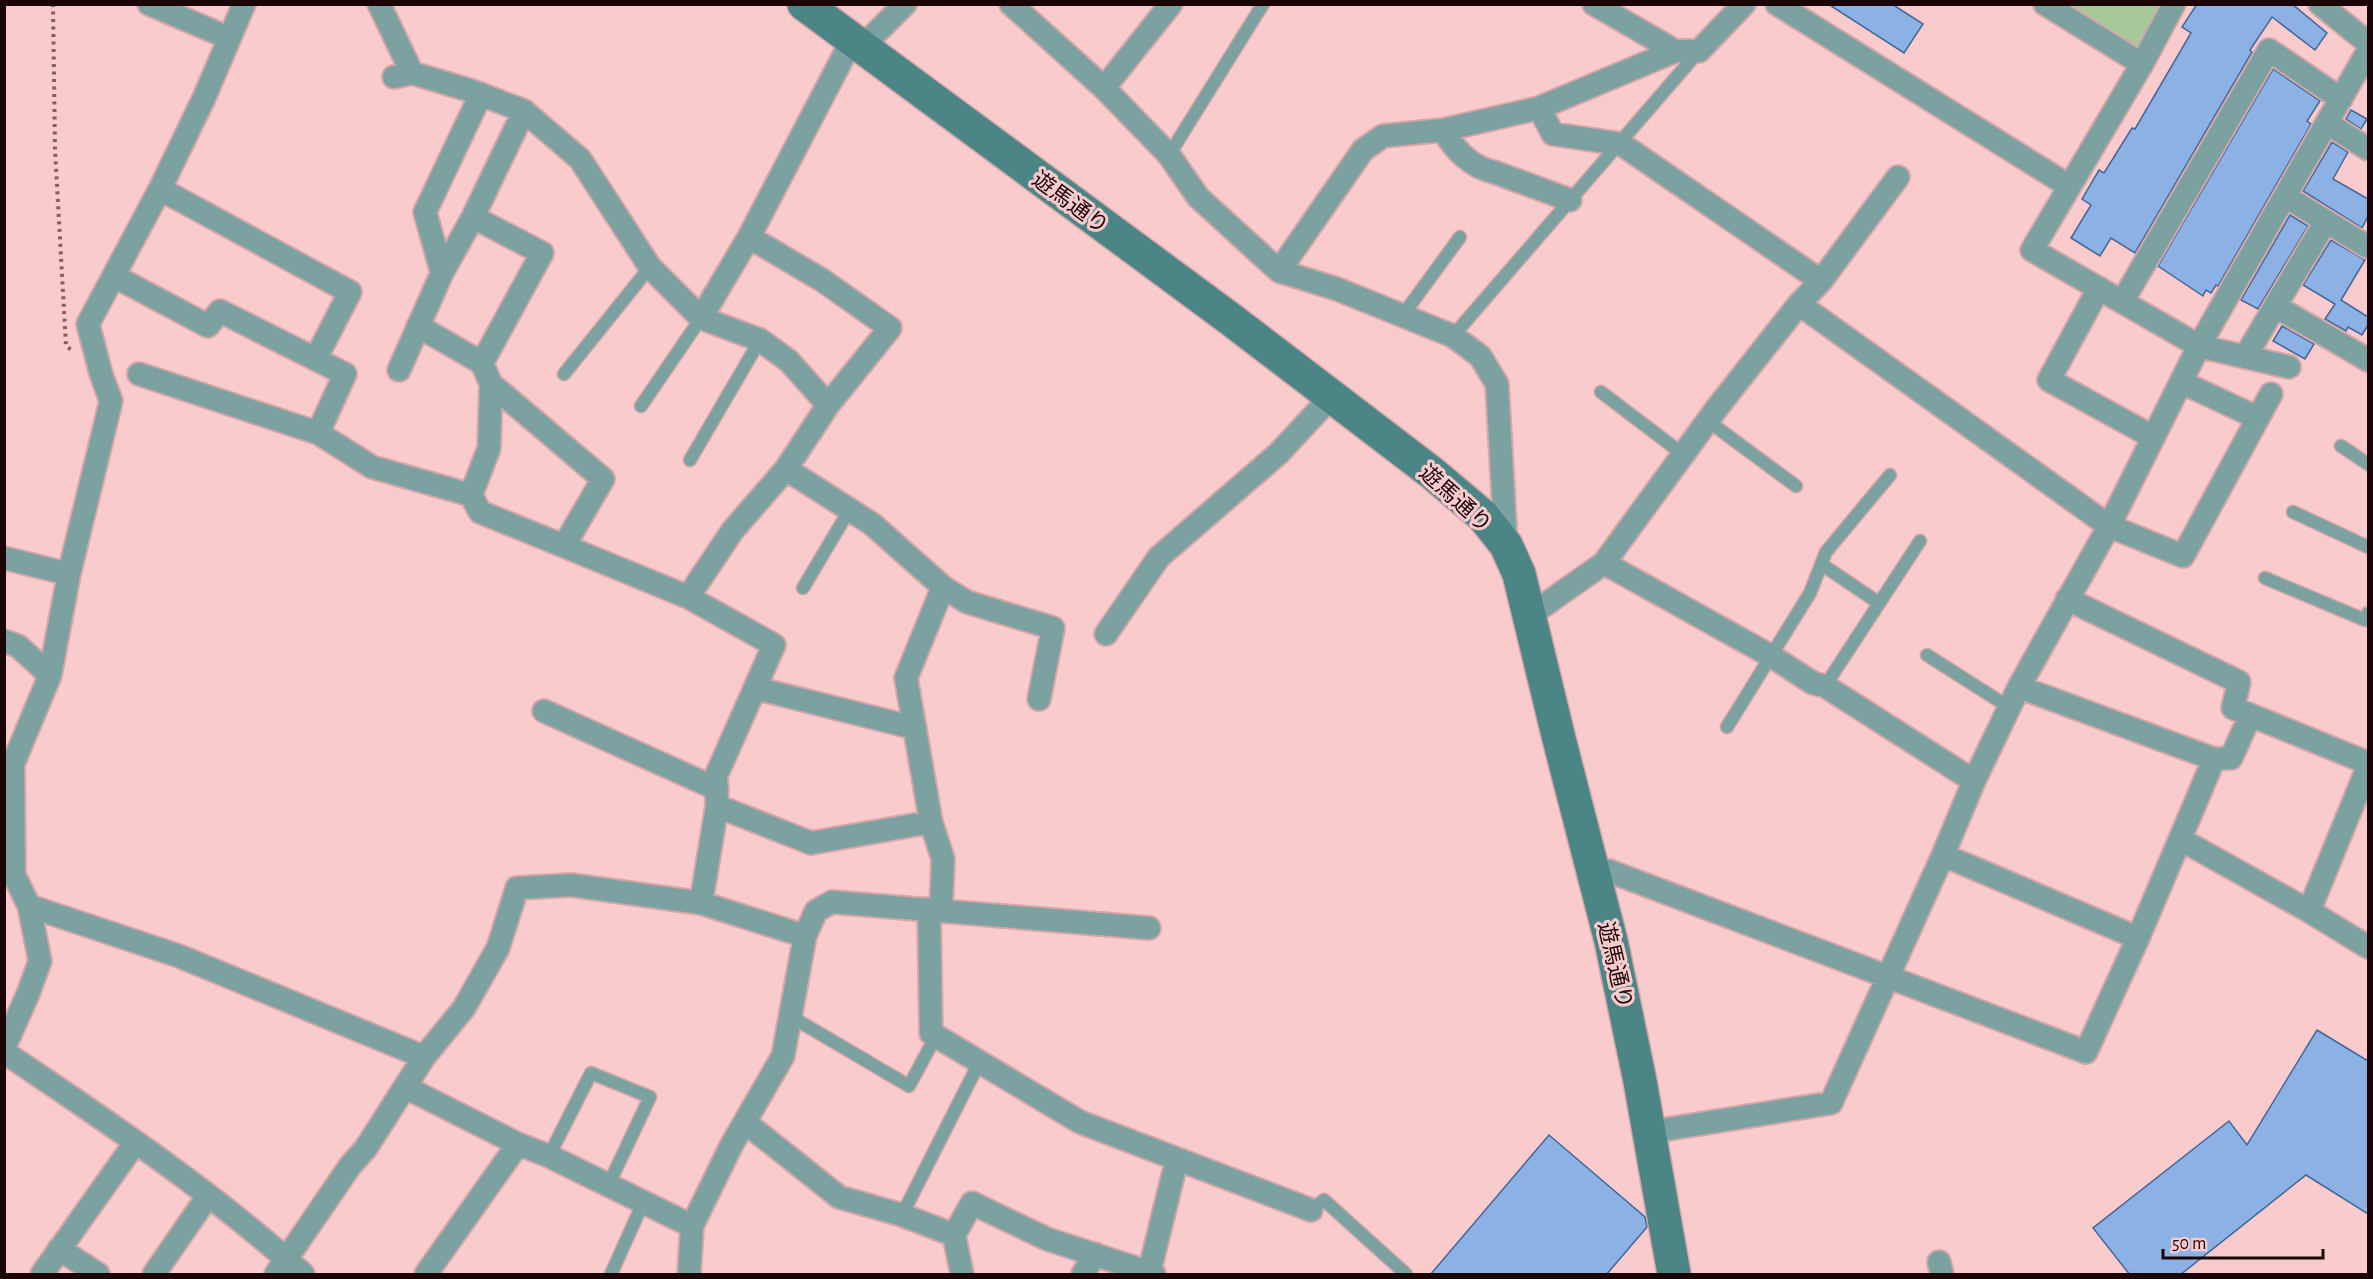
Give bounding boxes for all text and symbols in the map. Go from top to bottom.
street label: 遊馬通り [1028,167,1113,238]
street label: 遊馬通り [1415,460,1496,536]
street label: 遊馬通り [1594,920,1637,1011]
scale bar [2163,1222,2324,1260]
text: 50 m [2172,1235,2206,1253]

